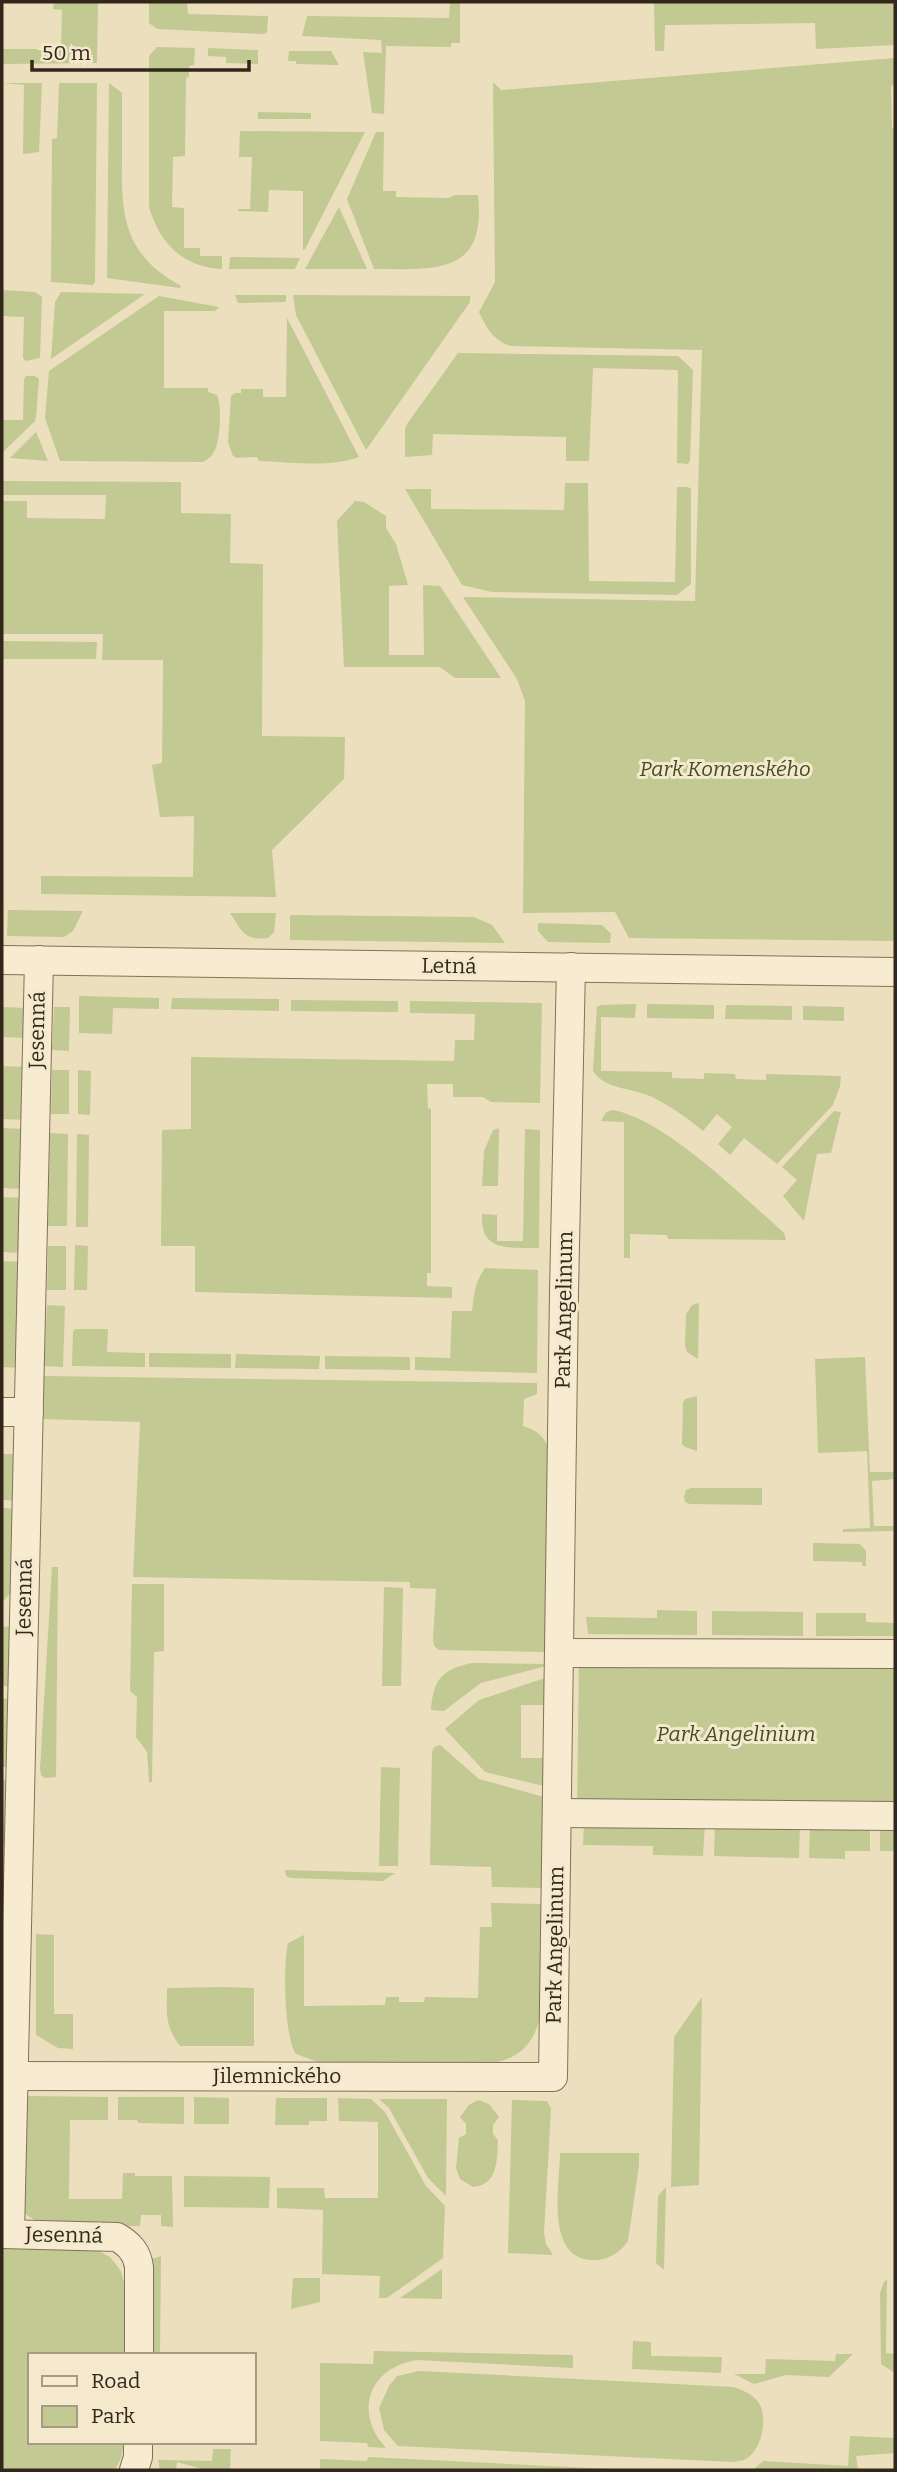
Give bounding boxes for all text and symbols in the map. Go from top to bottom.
scale bar [32,28,248,72]
text: 50 m [42,40,91,66]
park label: Park Komenského [639,756,811,782]
street label: Letná [421,953,477,979]
street label: Jesenná [23,990,51,1070]
street label: Park Angelinum [550,1231,578,1389]
street label: Jesenná [10,1557,38,1637]
park label: Park Angelinium [657,1721,815,1747]
street label: Park Angelinum [541,1866,569,2024]
street label: Jilemnického [212,2063,341,2089]
street label: Jesenná [24,2221,104,2249]
legend [28,2353,256,2444]
text: Road [91,2368,140,2394]
text: Park [91,2403,135,2429]

